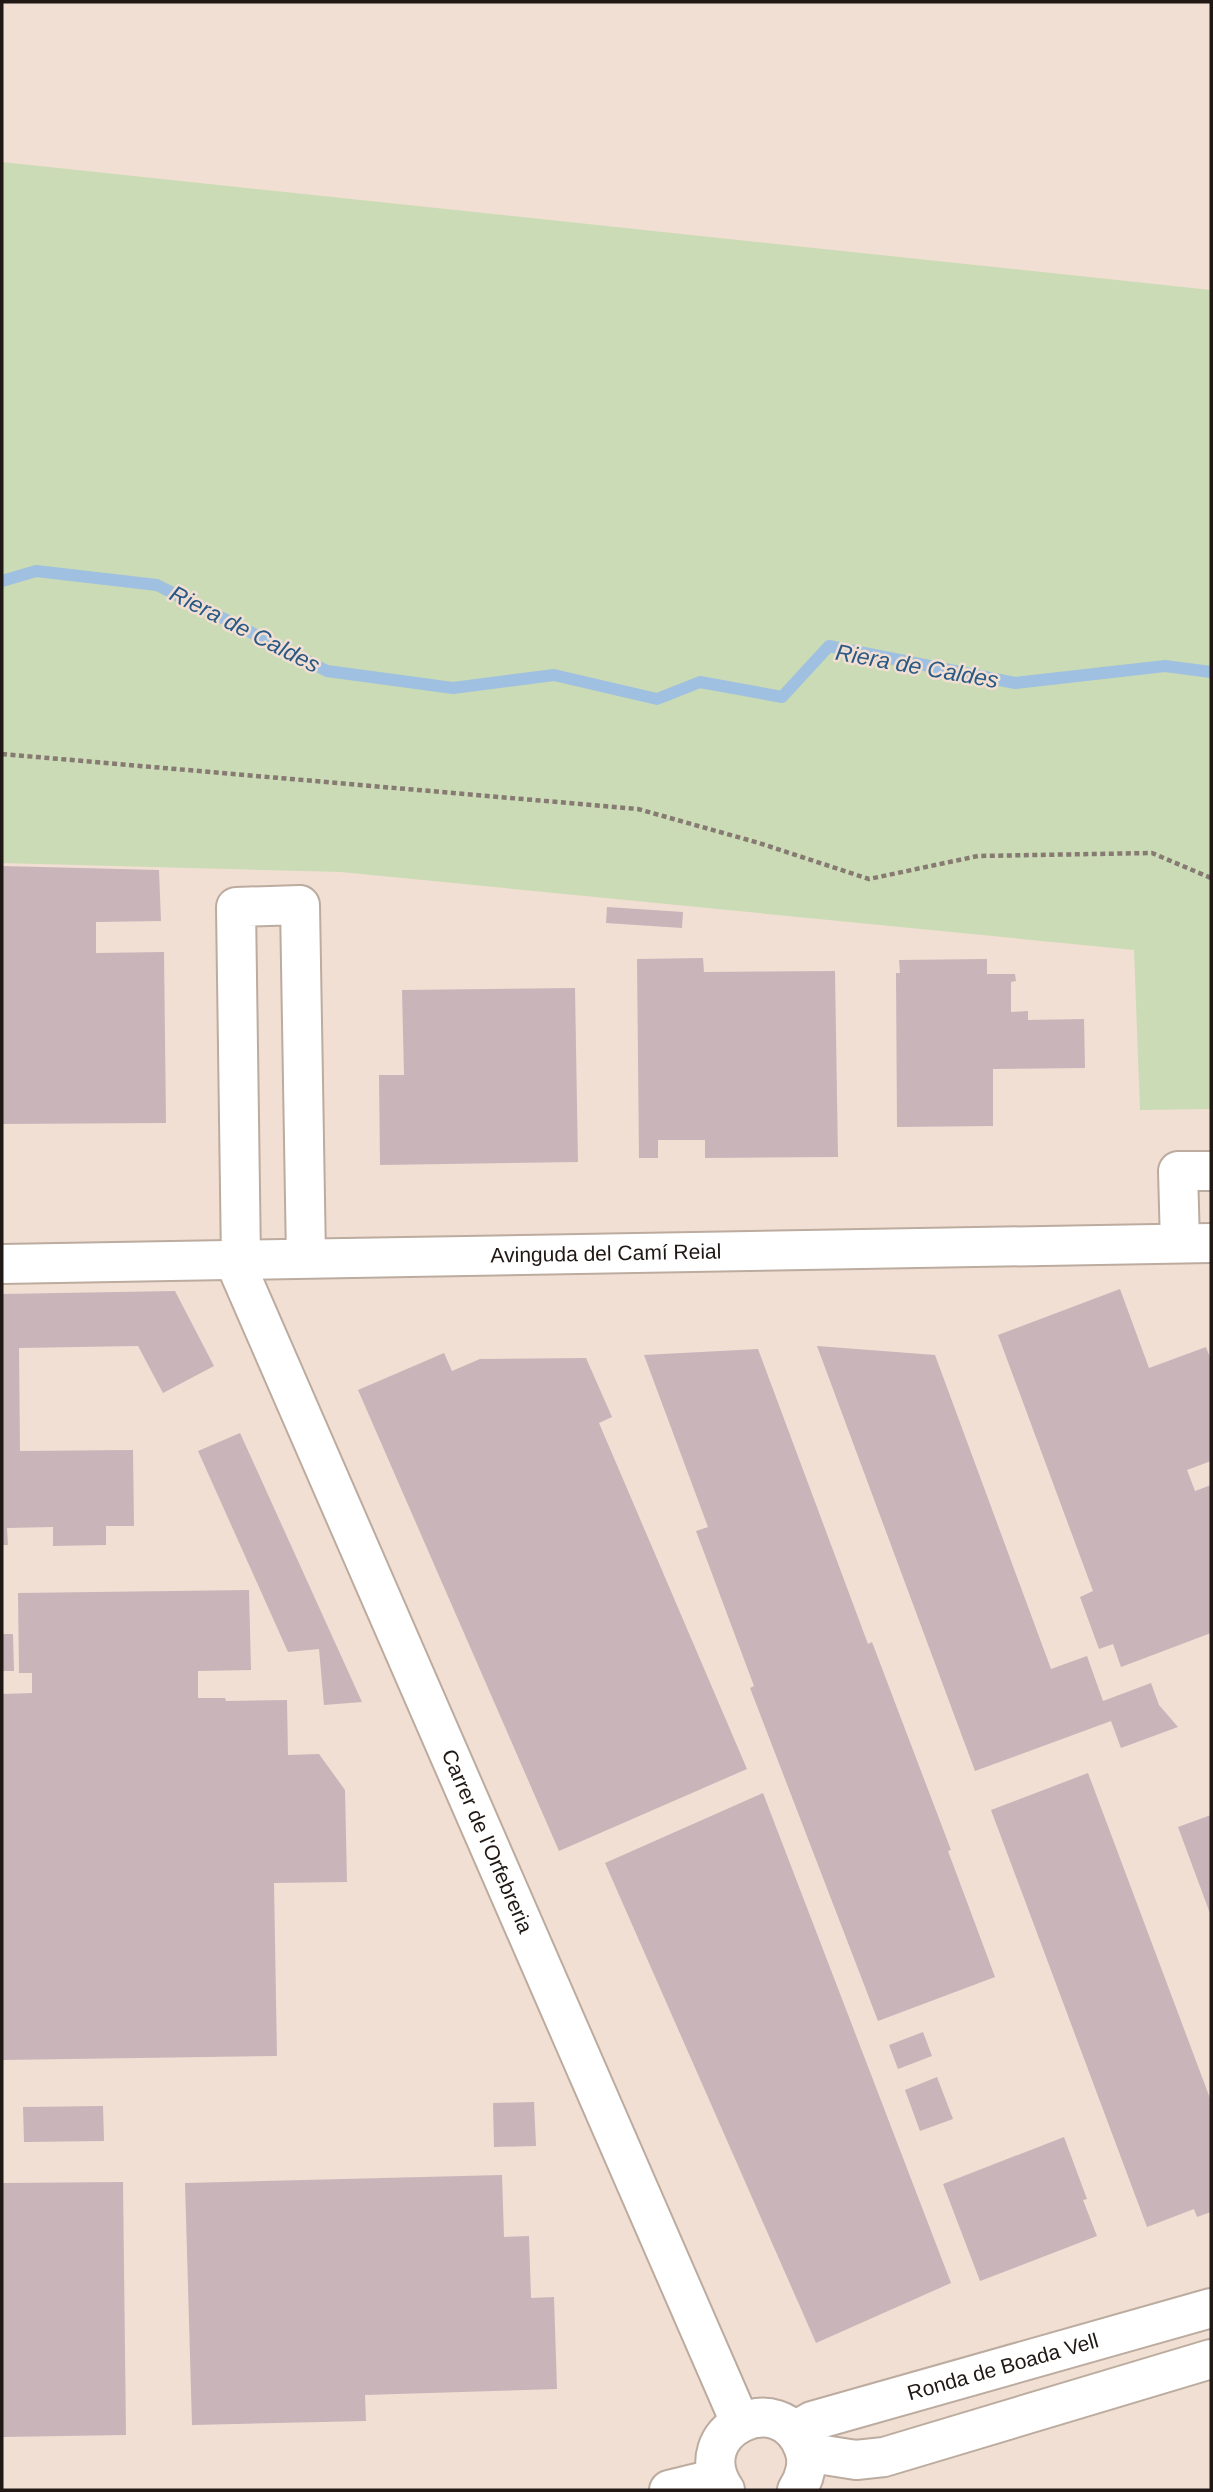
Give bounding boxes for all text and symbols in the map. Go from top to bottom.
water label: Riera de Caldes [166,580,325,678]
water label: Riera de Caldes [834,639,1001,693]
street label: Avinguda del Camí Reial [490,1240,722,1267]
street label: Carrer de l'Orfebreria [438,1746,538,1937]
street label: Ronda de Boada Vell [905,2328,1101,2404]

